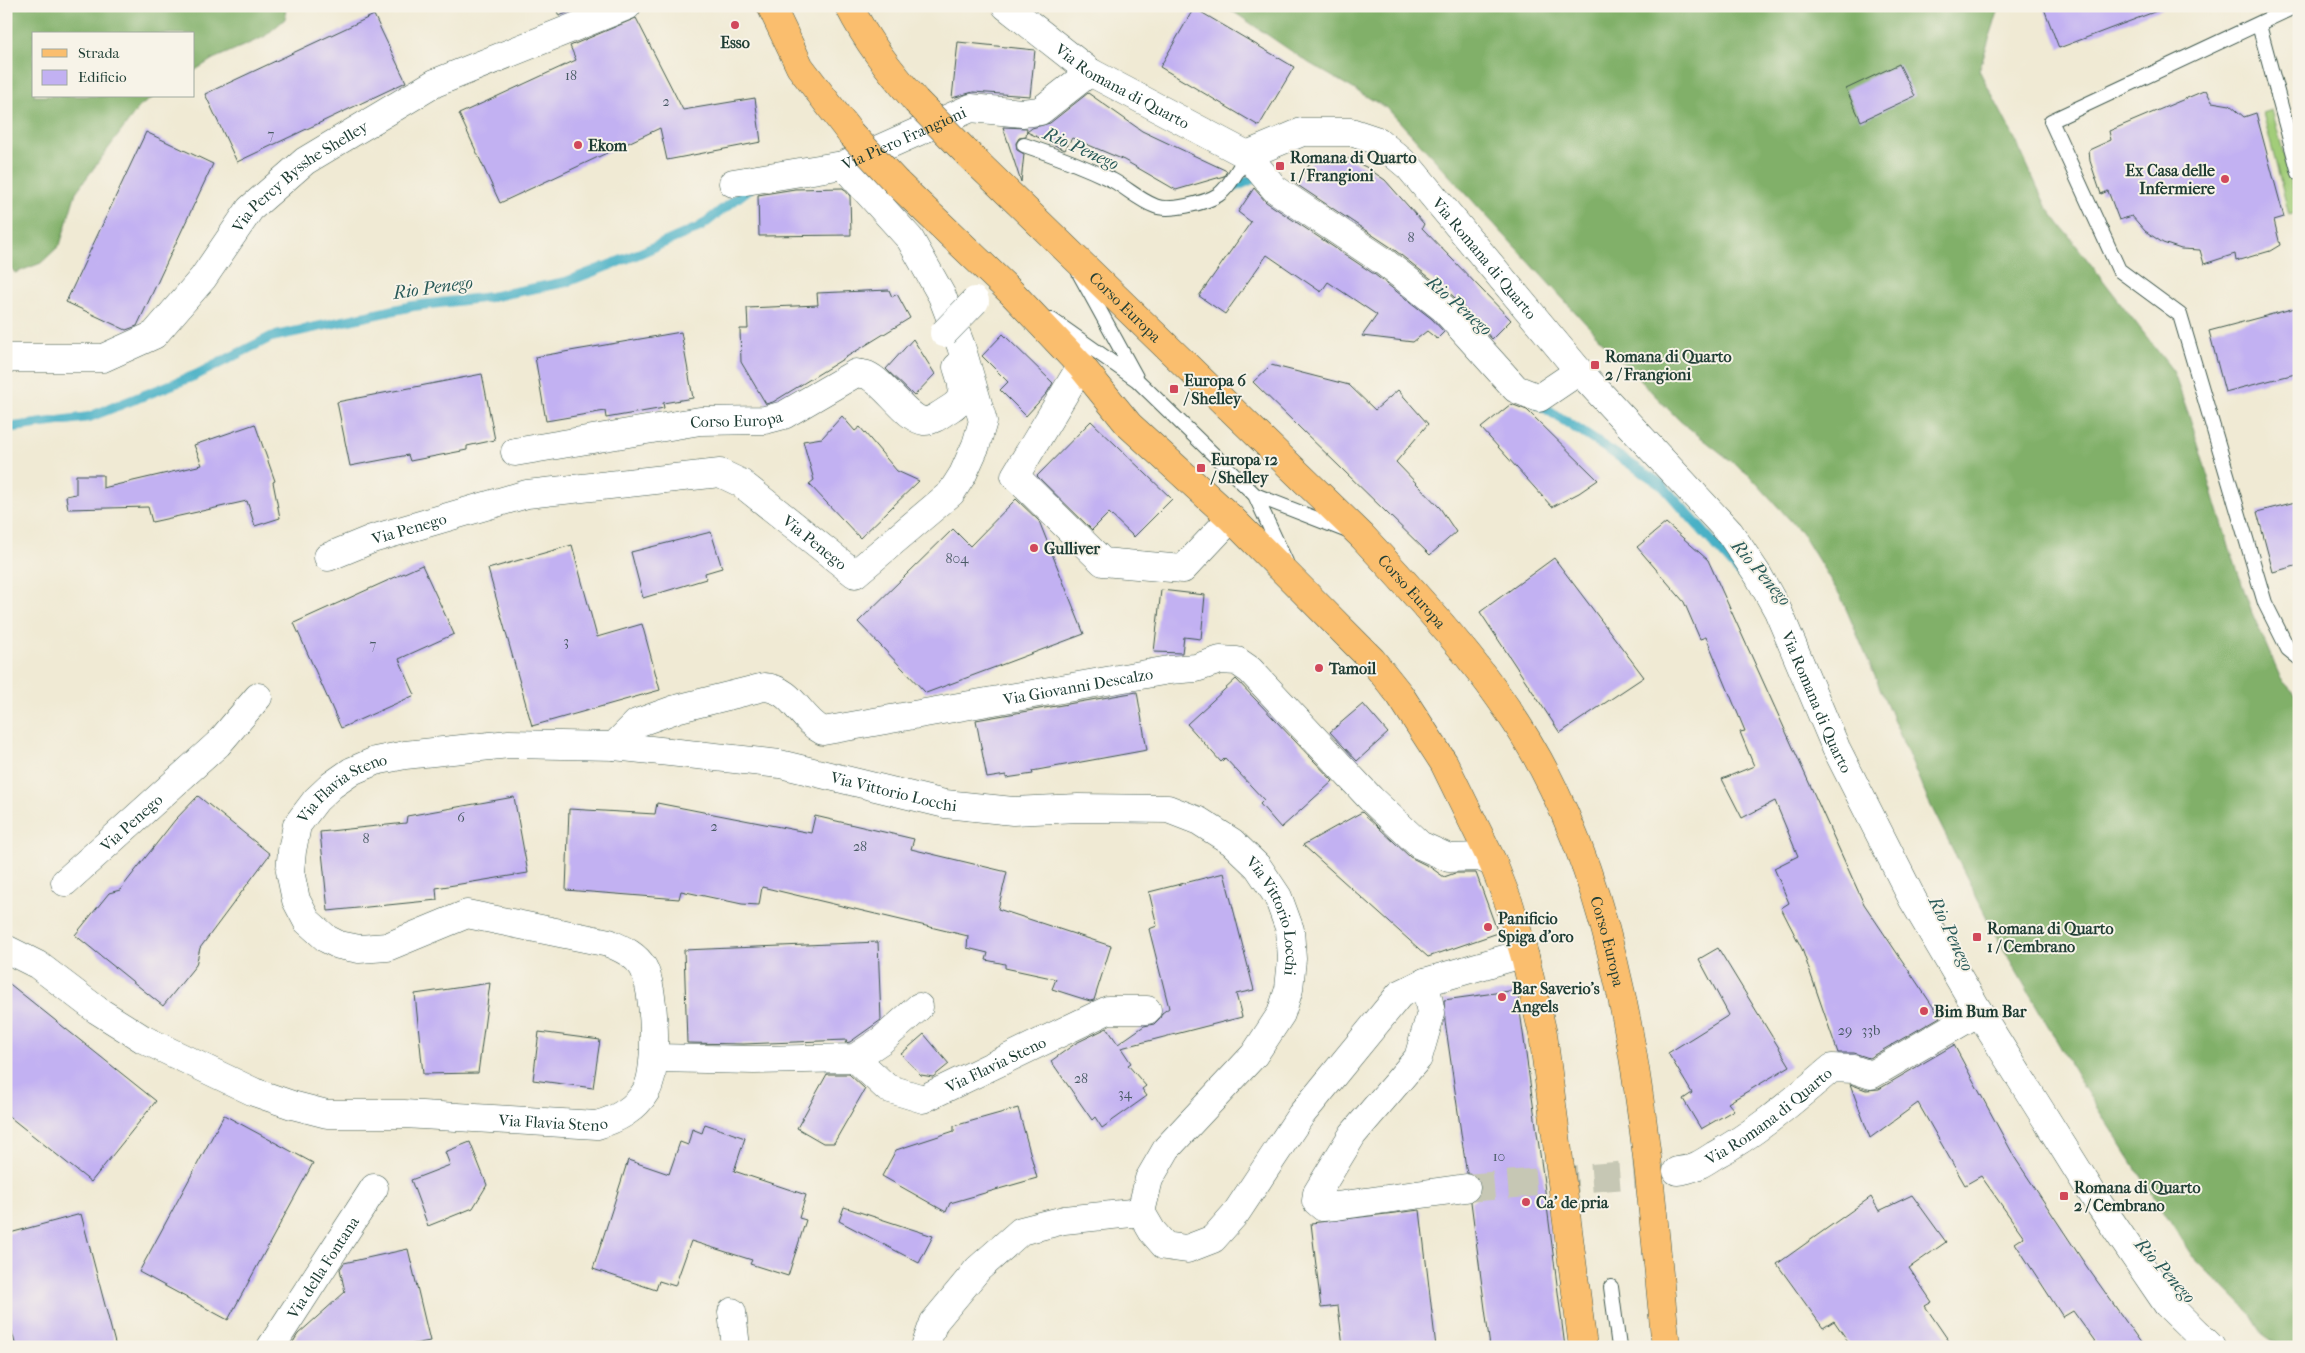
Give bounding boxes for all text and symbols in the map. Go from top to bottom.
marker: Esso [729,19,741,31]
legend [32,32,195,98]
place label: Esso [720,33,750,52]
street label: Via Romana di Quarto [1051,38,1193,133]
text: Strada [78,44,121,62]
house number: 18 [565,67,577,84]
text: Edificio [78,68,127,86]
house number: 2 [662,93,670,110]
street label: Via Piero Frangioni [838,102,969,174]
street label: Via Percy Bysshe Shelley [227,116,371,236]
water label: Rio Penego [1039,123,1122,175]
house number: 7 [268,126,275,143]
place label: Ekom [588,136,628,155]
marker: Ekom [572,139,584,151]
place label: Romana di Quarto 1 / Frangioni [1290,148,1417,186]
marker: Romana di Quarto 1 / Frangioni [1274,160,1286,172]
place label: Ex Casa delle Infermiere [2125,161,2215,198]
marker: Ex Casa delle Infermiere [2219,173,2231,185]
street label: Via Romana di Quarto [1428,193,1541,323]
house number: 8 [1407,229,1415,246]
street label: Corso Europa [1086,268,1166,346]
water label: Rio Penego [1421,271,1496,340]
water label: Rio Penego [391,272,474,304]
place label: Romana di Quarto 2 / Frangioni [1605,347,1732,385]
marker: Romana di Quarto 2 / Frangioni [1589,359,1601,371]
place label: Europa 6 / Shelley [1183,371,1246,409]
marker: Europa 6 / Shelley [1168,383,1180,395]
street label: Corso Europa [689,406,785,432]
place label: Europa 12 / Shelley [1210,450,1278,488]
marker: Europa 12 / Shelley [1195,462,1207,474]
street label: Via Penego [368,508,449,548]
street label: Via Penego [778,510,851,573]
water label: Rio Penego [1726,535,1795,610]
place label: Gulliver [1044,539,1101,558]
marker: Gulliver [1028,542,1040,554]
house number: 804 [946,550,969,567]
street label: Corso Europa [1374,550,1451,633]
street label: Via Romana di Quarto [1778,627,1856,776]
house number: 3 [563,633,569,650]
house number: 7 [370,636,377,653]
place label: Tamoil [1328,659,1377,678]
marker: Tamoil [1313,662,1325,674]
street label: Via Giovanni Descalzo [1001,664,1154,709]
street label: Via Flavia Steno [292,749,388,827]
street label: Via Vittorio Locchi [828,767,958,815]
street label: Via Penego [95,790,166,856]
house number: 6 [457,809,465,826]
house number: 2 [710,818,718,835]
house number: 8 [362,830,370,847]
house number: 28 [853,838,867,855]
street label: Via Vittorio Locchi [1242,851,1302,977]
water label: Rio Penego [1924,892,1978,975]
street label: Corso Europa [1587,894,1629,989]
place label: Panificio Spiga d'oro [1498,909,1574,947]
place label: Romana di Quarto 1 / Cembrano [1987,919,2114,956]
marker: Panificio Spiga d'oro [1482,921,1494,933]
marker: Romana di Quarto 1 / Cembrano [1971,931,1983,943]
place label: Bar Saverio's Angels [1511,979,1600,1017]
marker: Bar Saverio's Angels [1496,991,1508,1003]
place label: Bim Bum Bar [1934,1002,2028,1021]
marker: Bim Bum Bar [1918,1005,1930,1017]
house number: 29 [1838,1022,1852,1039]
house number: 33b [1862,1022,1880,1039]
street label: Via Flavia Steno [941,1032,1049,1097]
street label: Via Romana di Quarto [1700,1063,1836,1169]
house number: 28 [1074,1070,1088,1087]
house number: 34 [1118,1085,1133,1102]
street label: Via Flavia Steno [497,1110,610,1135]
house number: 10 [1493,1148,1505,1165]
place label: Romana di Quarto 2 / Cembrano [2074,1178,2201,1215]
marker: Romana di Quarto 2 / Cembrano [2058,1190,2070,1202]
place label: Ca' de pria [1536,1193,1609,1213]
marker: Ca' de pria [1520,1196,1532,1208]
street label: Via della Fontana [282,1212,363,1323]
water label: Rio Penego [2130,1233,2200,1308]

